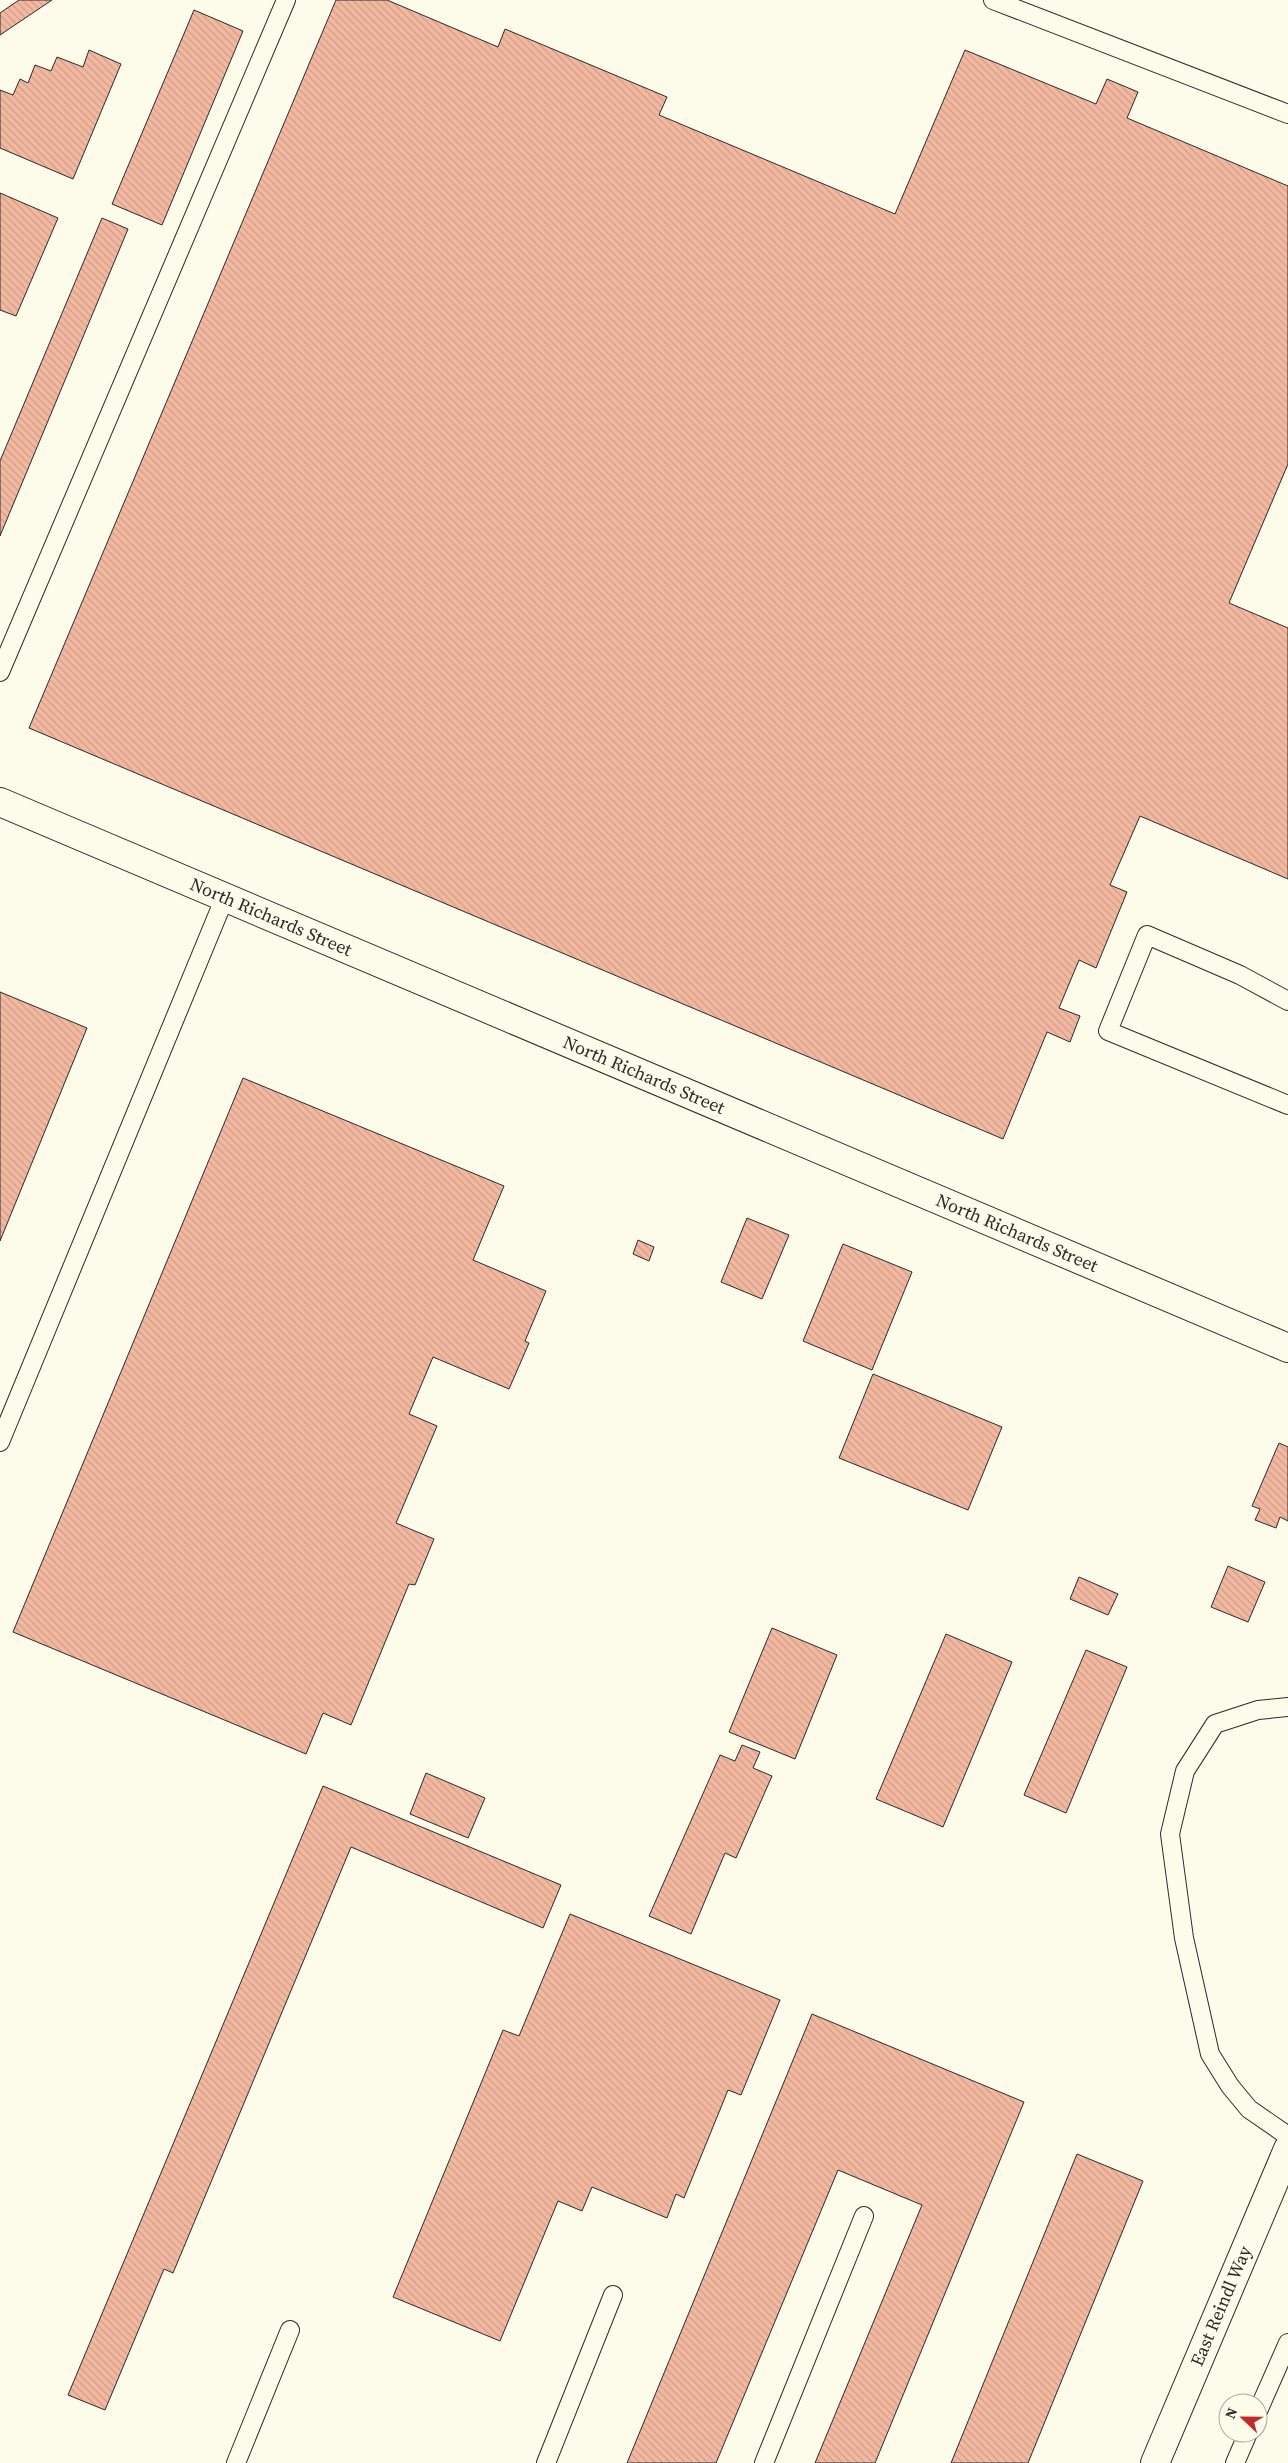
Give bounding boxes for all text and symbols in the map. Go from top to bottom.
street label: North Richards Street [186,871,356,962]
street label: North Richards Street [559,1029,729,1120]
street label: North Richards Street [932,1187,1102,1278]
street label: East Reindl Way [1184,2241,1257,2370]
north arrow [1218,2393,1268,2443]
text: N [1220,2405,1242,2422]

